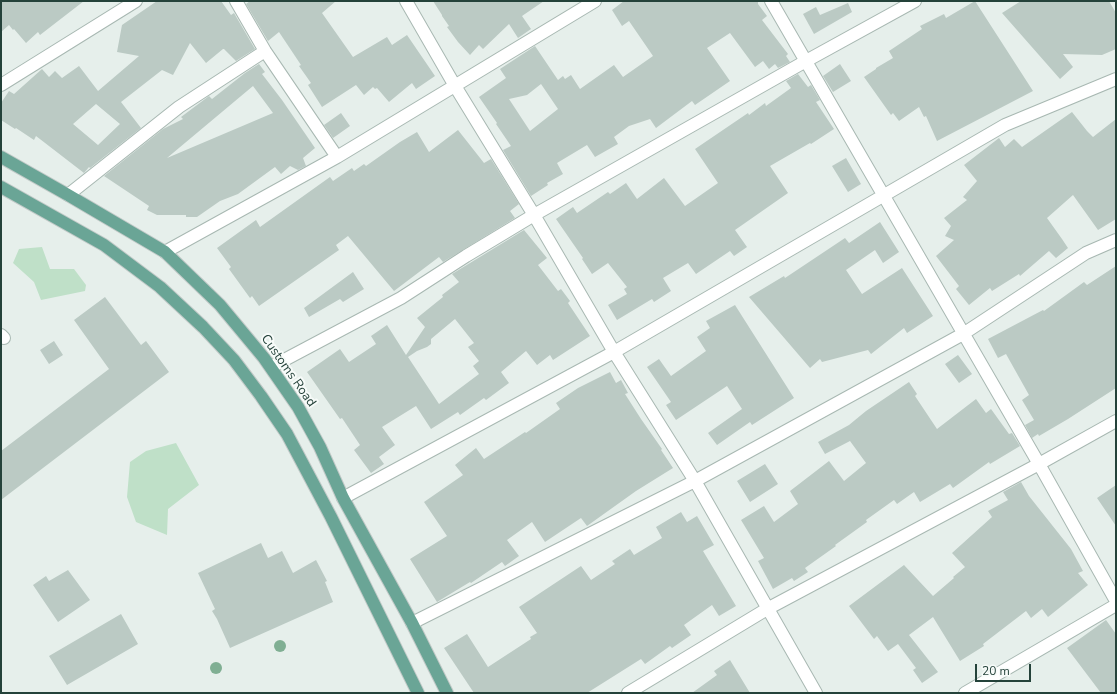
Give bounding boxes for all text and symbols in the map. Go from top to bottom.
street label: Customs Road [257,332,319,410]
scale bar [977,656,1033,682]
text: 20 m [982,663,1010,679]

